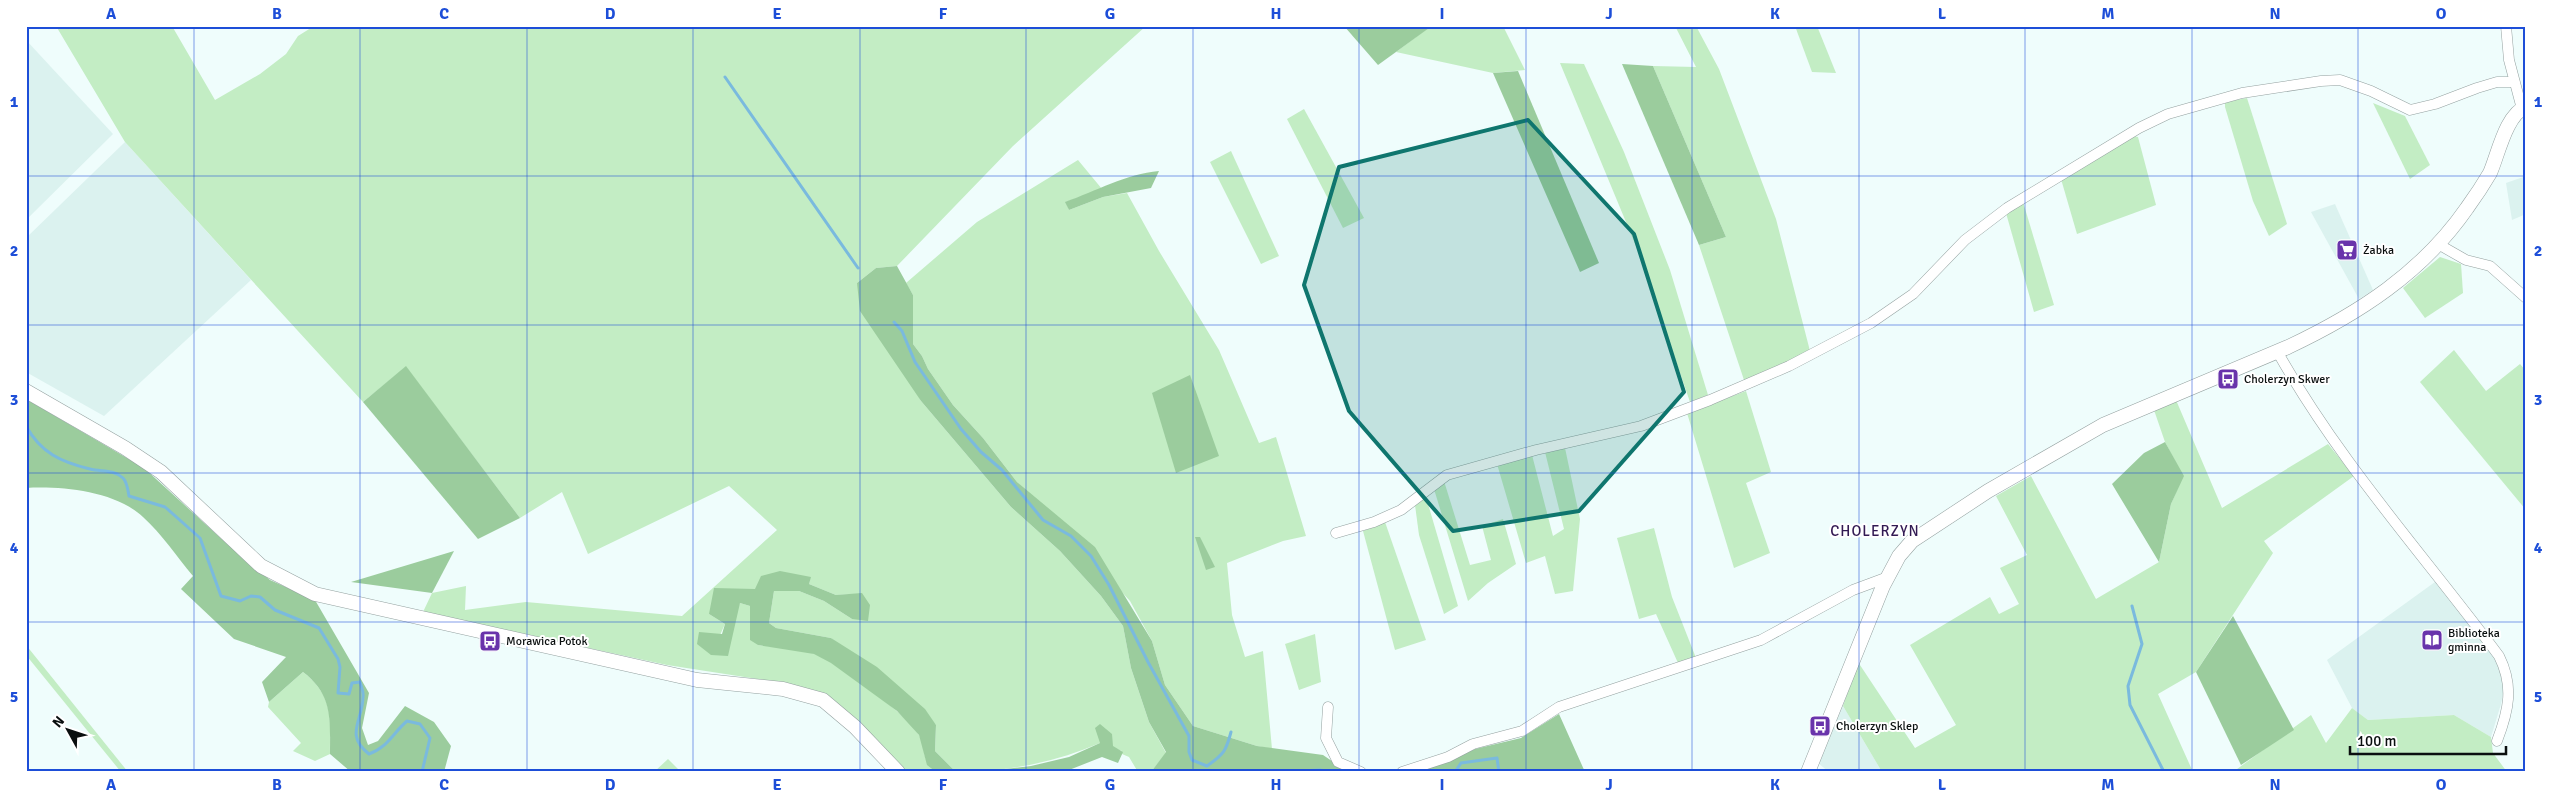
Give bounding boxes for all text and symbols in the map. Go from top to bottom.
text: A [106,4,117,24]
text: B [272,4,282,24]
text: C [439,4,449,24]
text: D [605,4,616,24]
text: E [772,4,782,24]
text: F [939,4,948,24]
text: G [1105,4,1115,24]
text: H [1271,4,1281,24]
text: I [1439,4,1445,24]
text: J [1605,4,1613,24]
text: K [1770,4,1780,24]
text: L [1938,4,1947,24]
text: M [2101,4,2115,24]
text: N [2269,4,2281,24]
text: O [2436,4,2447,24]
text: 1 [10,92,19,112]
text: 1 [2534,92,2543,112]
supermarket icon: Żabka [2335,238,2359,262]
text: 2 [10,241,18,261]
text: 2 [2534,241,2542,261]
place label: Żabka [2363,243,2394,258]
bus stop icon: Cholerzyn Skwer [2216,367,2240,391]
place label: Cholerzyn Skwer [2244,372,2330,387]
text: 3 [10,390,18,410]
text: 3 [2534,390,2542,410]
district label: CHOLERZYN [1830,522,1920,540]
text: 4 [10,538,19,558]
text: 4 [2534,538,2543,558]
place label: Biblioteka gminna [2448,626,2500,655]
library icon: Biblioteka gminna [2420,628,2444,652]
bus stop icon: Morawica Potok [478,629,502,653]
place label: Morawica Potok [506,634,588,649]
text: 5 [10,687,18,707]
text: 5 [2534,687,2542,707]
north arrow [42,706,92,756]
text: N [49,713,68,731]
bus stop icon: Cholerzyn Sklep [1808,714,1832,738]
place label: Cholerzyn Sklep [1836,719,1918,734]
scale bar [2350,723,2506,755]
text: 100 m [2357,732,2397,750]
text: A [106,775,117,795]
text: B [272,775,282,795]
text: C [439,775,449,795]
text: D [605,775,616,795]
text: E [772,775,782,795]
text: F [939,775,948,795]
text: G [1105,775,1115,795]
text: H [1271,775,1281,795]
text: I [1439,775,1445,795]
text: J [1605,775,1613,795]
text: K [1770,775,1780,795]
text: L [1938,775,1947,795]
text: M [2101,775,2115,795]
text: N [2269,775,2281,795]
text: O [2436,775,2447,795]

